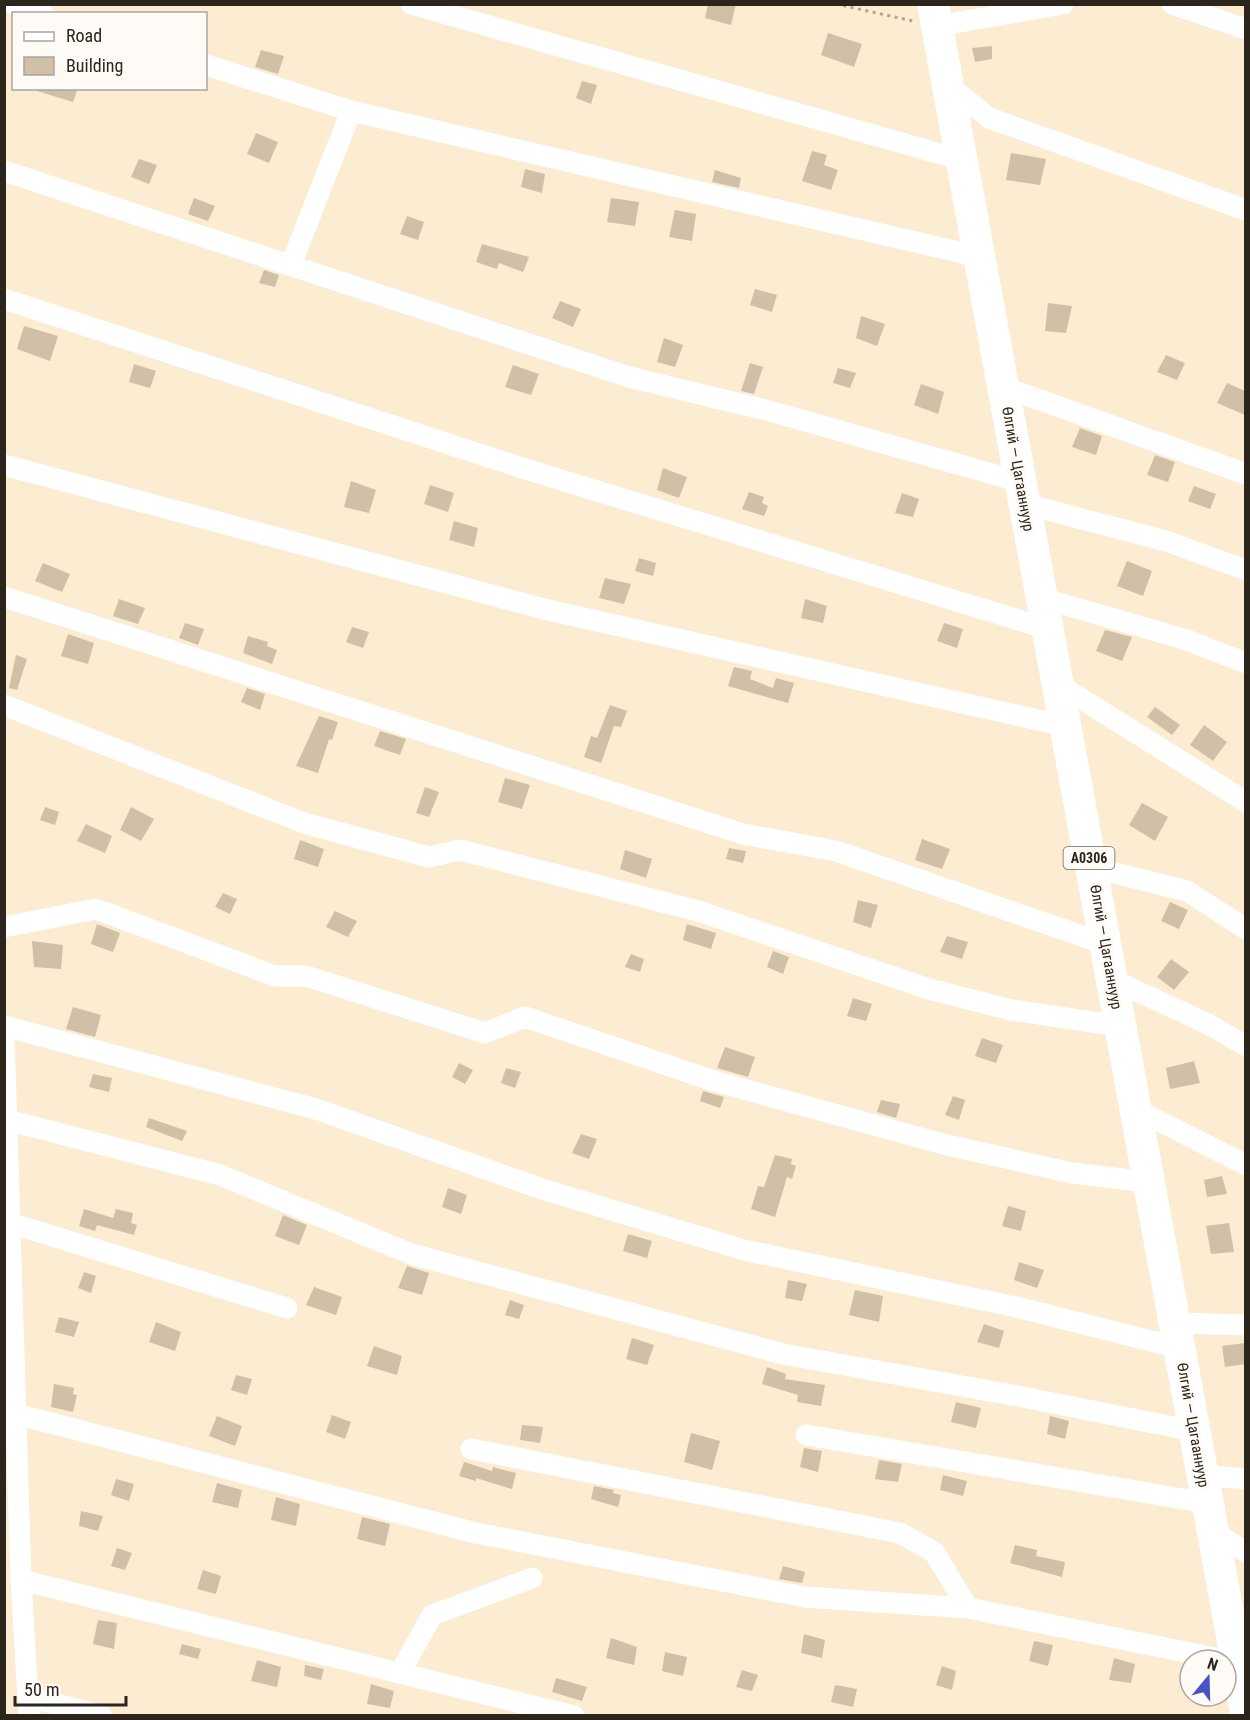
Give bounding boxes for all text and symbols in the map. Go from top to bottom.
legend [12,12,207,90]
text: Road [66,25,102,46]
text: Building [66,55,123,76]
street label: Өлгий — Цагааннуур [998,405,1038,533]
road number: A0306 [1064,847,1114,869]
street label: Өлгий — Цагааннуур [1086,883,1126,1011]
street label: Өлгий — Цагааннуур [1173,1361,1213,1489]
north arrow [1178,1648,1238,1708]
text: N [1205,1654,1220,1675]
scale bar [15,1669,126,1707]
text: 50 m [24,1679,59,1700]

